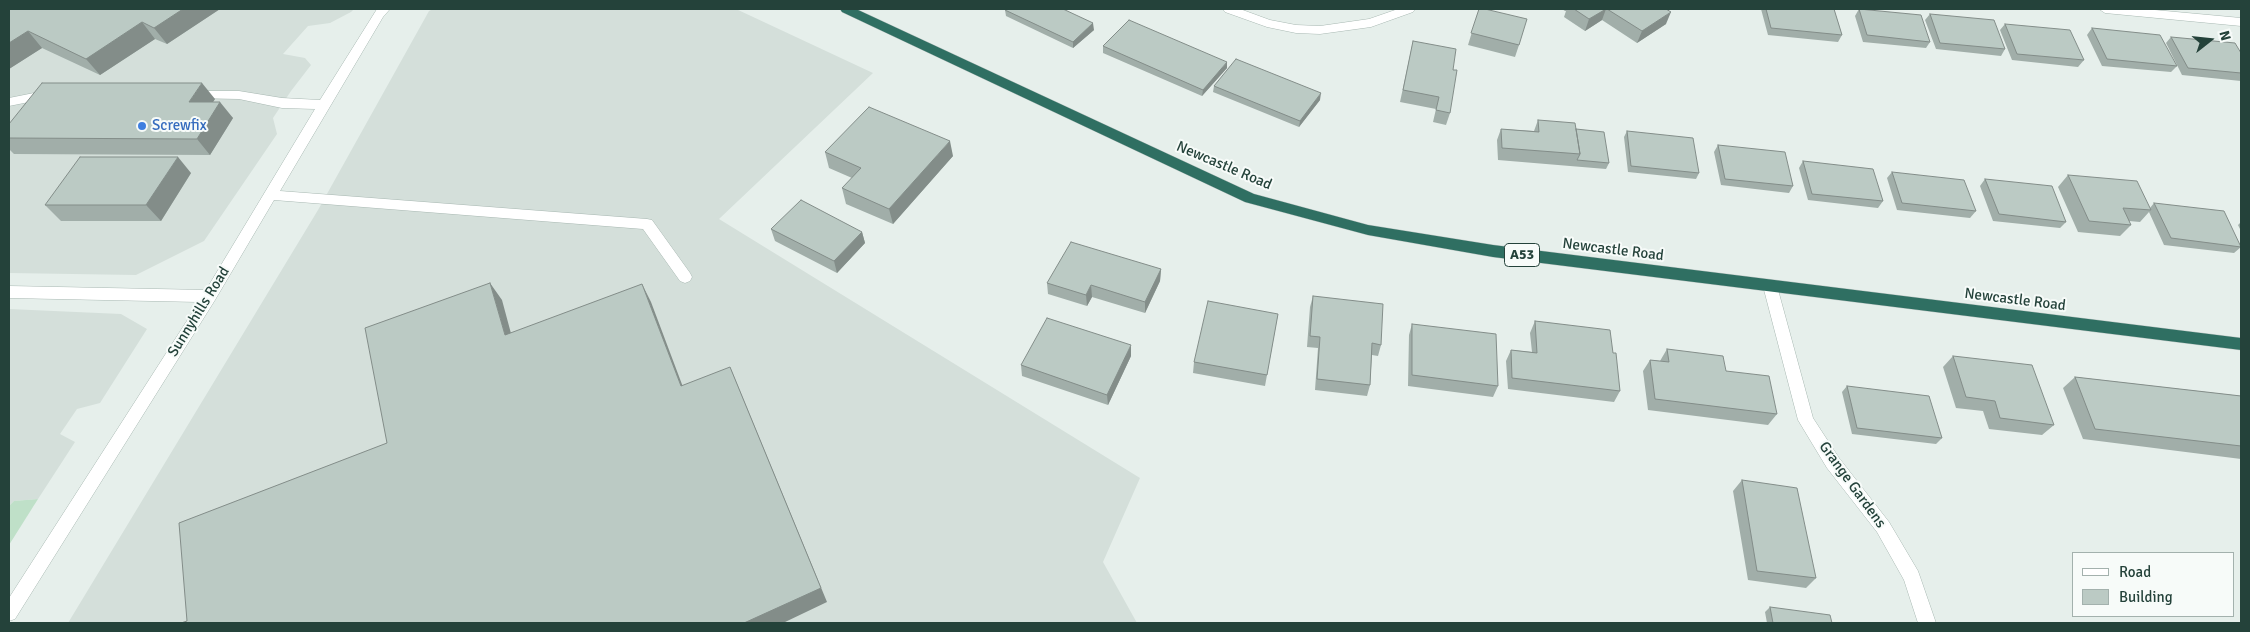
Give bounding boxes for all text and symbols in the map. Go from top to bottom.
north arrow [2185,15,2235,65]
text: N [2215,29,2234,43]
place label: Screwfix [152,117,207,135]
marker: Screwfix [136,120,148,132]
street label: Newcastle Road [1174,138,1274,194]
street label: Newcastle Road [1561,235,1665,265]
road number: A53 [1504,244,1540,266]
street label: Sunnyhills Road [164,264,234,360]
street label: Newcastle Road [1963,285,2067,315]
street label: Grange Gardens [1815,438,1889,532]
legend [2072,552,2235,617]
text: Road [2119,563,2151,581]
text: Building [2119,588,2173,606]

